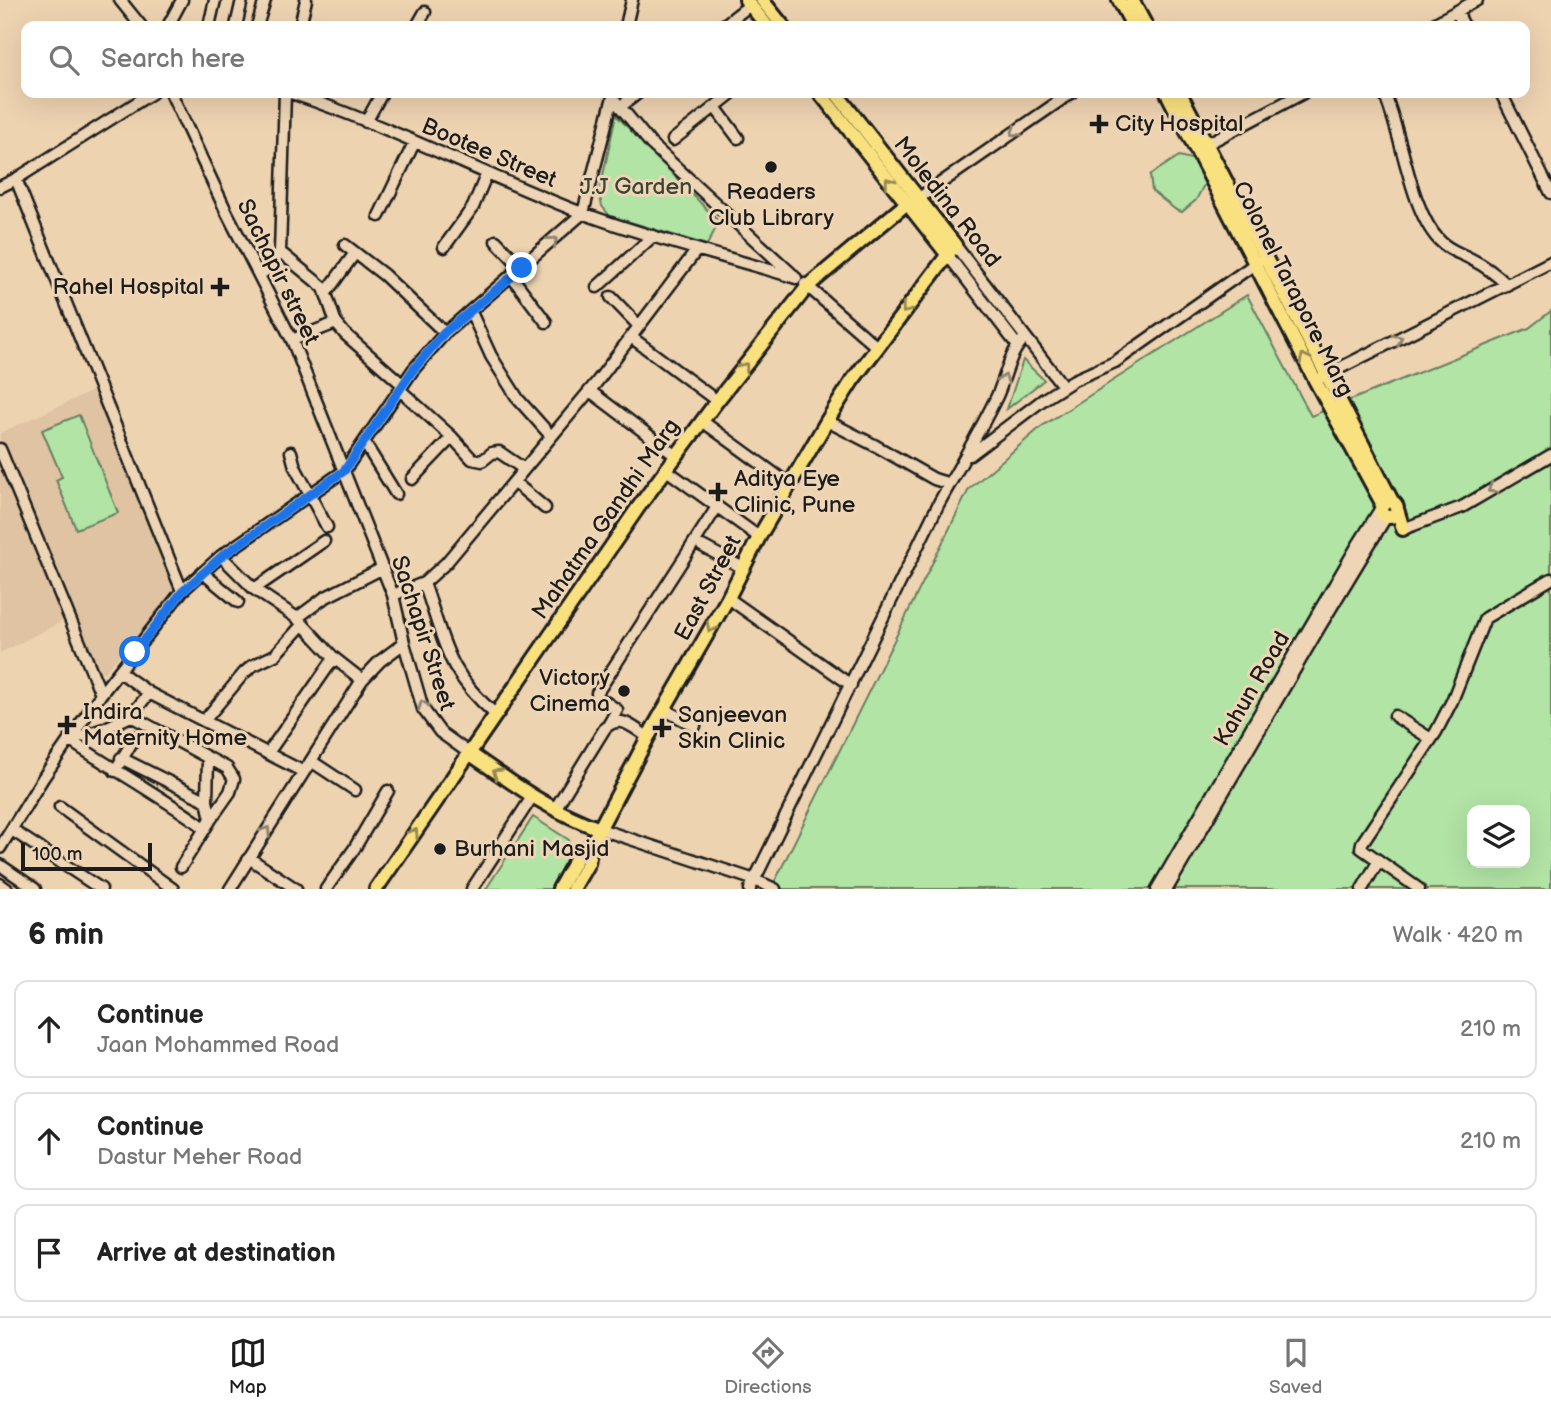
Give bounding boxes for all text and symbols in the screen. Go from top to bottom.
search box [21,21,1530,98]
icon: search [45,41,83,79]
text: Search here [101,44,245,75]
place label: City Hospital [1115,110,1243,138]
street label: Bootee Street [417,112,561,194]
marker: City Hospital [1089,114,1109,134]
one-way arrow [1010,123,1023,136]
street label: Moledina Road [887,131,1007,273]
marker: Readers Club Library [763,159,779,175]
park label: J.J Garden [580,173,692,201]
one-way arrow [885,177,898,189]
street label: Colonel Tarapore Marg [1226,177,1360,401]
place label: Readers Club Library [708,178,834,232]
street label: Sachapir street [231,195,325,349]
one-way arrow [544,237,557,249]
route end [506,252,537,283]
place label: Rahel Hospital [52,273,204,301]
marker: Rahel Hospital [210,277,230,297]
one-way arrow [902,301,914,314]
one-way arrow [1391,333,1403,347]
one-way arrow [1299,353,1313,365]
one-way arrow [735,363,748,375]
one-way arrow [995,374,1009,386]
street label: Mahatma Gandhi Marg [526,413,686,625]
place label: Aditya Eye Clinic, Pune [734,465,856,519]
one-way arrow [1487,481,1500,494]
marker: Aditya Eye Clinic, Pune [708,482,728,502]
street label: East Street [669,530,747,646]
street label: Sachapir Street [385,552,461,714]
one-way arrow [706,621,719,633]
street label: Kahun Road [1208,627,1296,751]
route start [119,636,150,667]
place label: Victory Cinema [530,664,611,718]
marker: Victory Cinema [616,683,632,699]
place label: Indira Maternity Home [83,698,247,752]
one-way arrow [417,700,431,712]
place label: Sanjeevan Skin Clinic [678,701,787,755]
marker: Indira Maternity Home [57,715,77,735]
marker: Sanjeevan Skin Clinic [652,718,672,738]
one-way arrow [492,769,505,781]
map controls [1467,805,1530,868]
button: layers [1467,805,1530,868]
one-way arrow [258,826,271,839]
one-way arrow [406,828,418,841]
place label: Burhani Masjid [454,835,609,863]
scale bar [21,840,152,872]
marker: Burhani Masjid [432,841,448,857]
text: 100 m [32,843,83,866]
text: 6 min [28,917,104,953]
text: Walk · 420 m [1393,921,1523,949]
text: Continue [97,1000,204,1031]
icon: ahead [30,1010,68,1048]
text: 210 m [1460,1015,1521,1043]
text: Jaan Mohammed Road [97,1031,339,1059]
text: Continue [97,1112,204,1143]
icon: ahead [30,1122,68,1160]
text: 210 m [1460,1127,1521,1155]
text: Dastur Meher Road [97,1143,302,1171]
icon: arrive [30,1234,68,1272]
text: Arrive at destination [97,1238,336,1269]
tab: Map [229,1334,267,1399]
tab: Directions [724,1334,812,1399]
tab: Saved [1269,1334,1322,1399]

